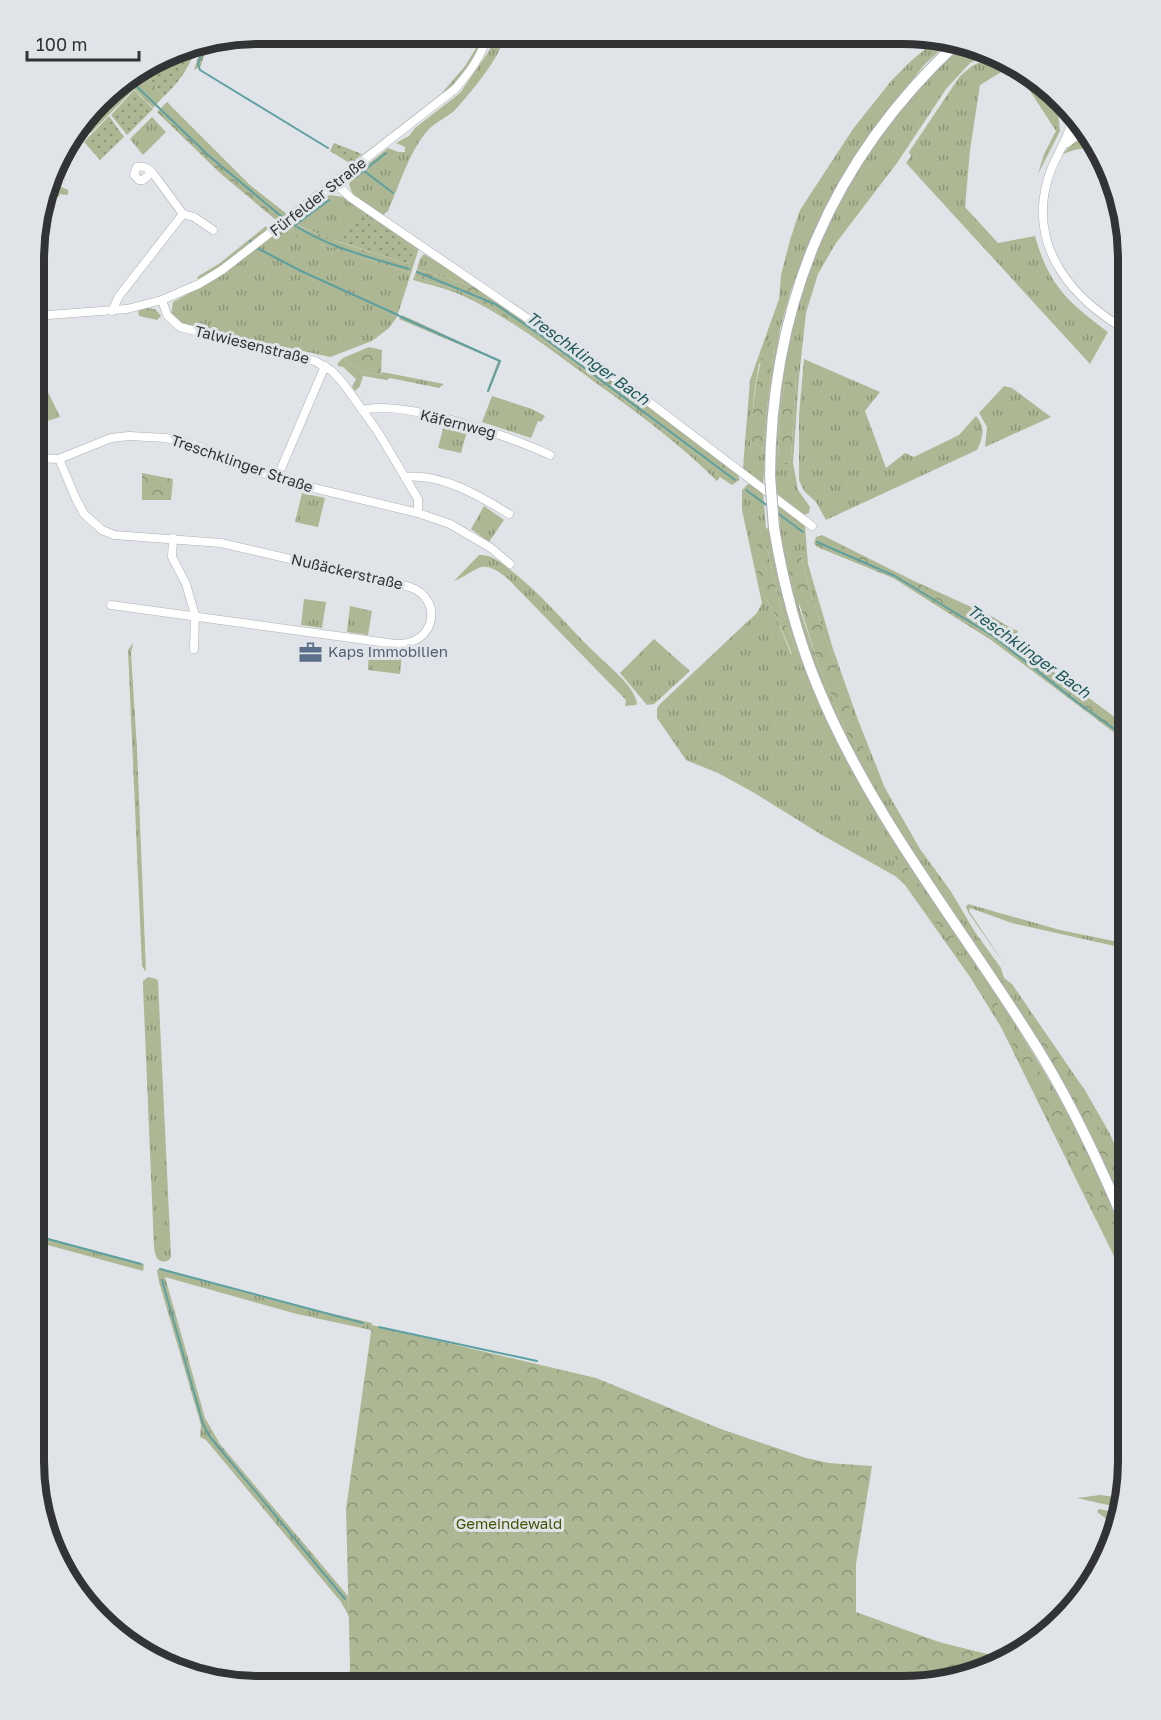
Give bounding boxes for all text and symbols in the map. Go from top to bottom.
scale bar [27,24,140,62]
text: 100 m [36,33,87,55]
street label: Fürfelder Straße [266,153,369,239]
water label: Treschklinger Bach [523,307,654,410]
street label: Talwiesenstraße [193,321,312,367]
street label: Käfernweg [418,405,498,441]
street label: Treschklinger Straße [169,430,316,496]
street label: Nußäckerstraße [290,549,405,593]
water label: Treschklinger Bach [964,600,1095,703]
office icon: Kaps Immobilien [297,639,323,665]
place label: Kaps Immobilien [328,642,448,660]
park label: Gemeindewald [456,1514,562,1532]

